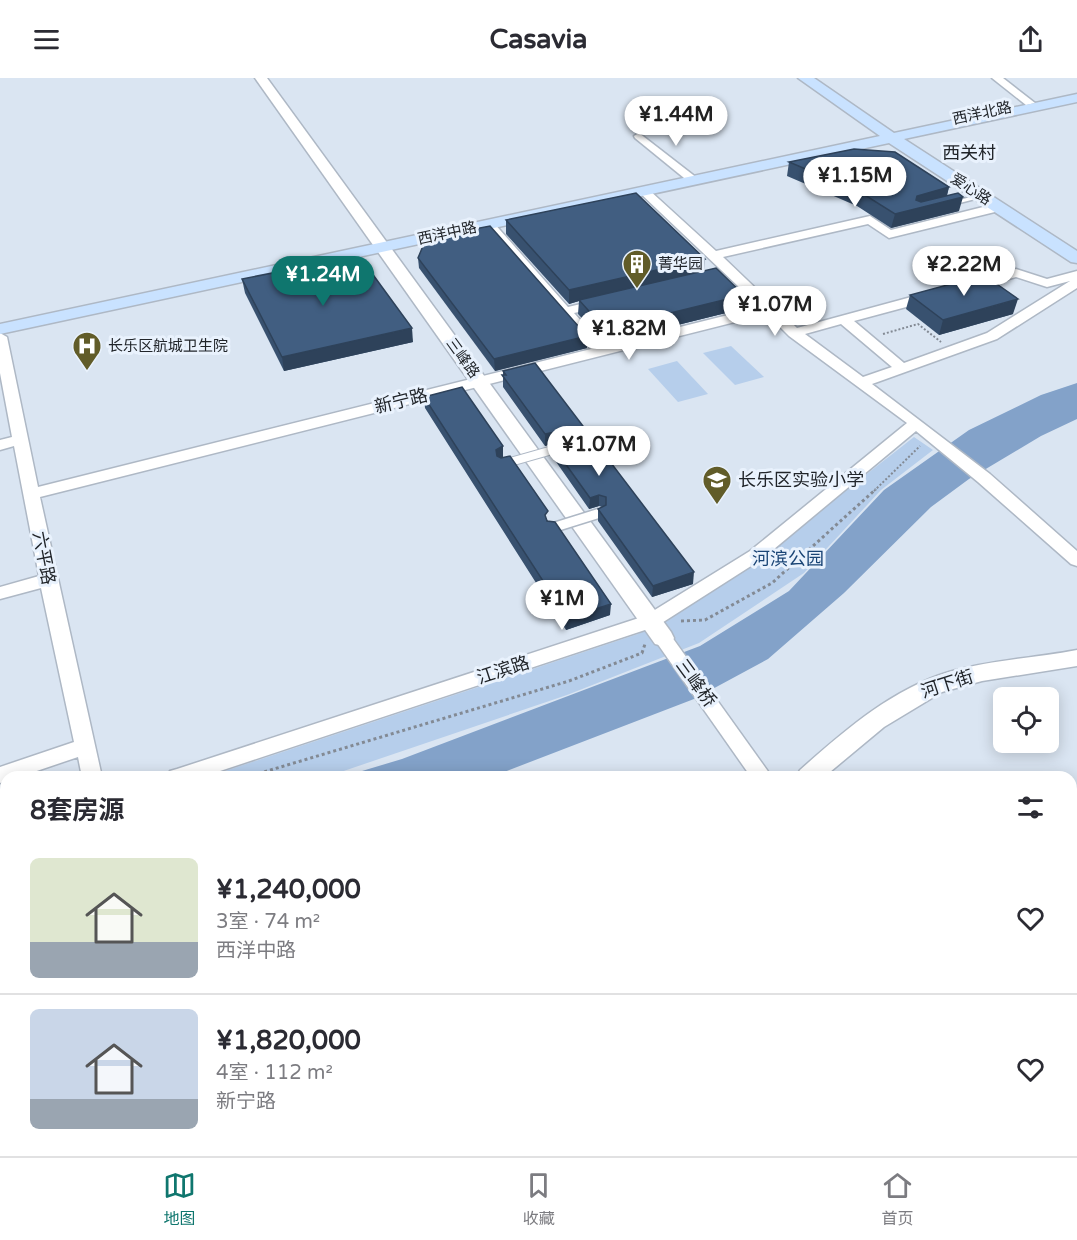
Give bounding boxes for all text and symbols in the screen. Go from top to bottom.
icon: menu [30,23,63,56]
text: Casavia [489,23,588,56]
icon: share [1014,23,1047,56]
pin: ¥1.44M [627,96,725,147]
street label: 西洋北路 [951,98,1013,128]
text: ¥1.44M [639,103,713,127]
district label: 西关村 [942,142,996,164]
pin: ¥1.15M [806,157,904,208]
text: ¥1.15M [817,164,893,188]
street label: 爱心路 [947,169,995,209]
street label: 西洋中路 [416,218,478,248]
pin: ¥2.22M [915,246,1013,297]
building icon: 菁华园 [621,248,653,290]
text: ¥2.22M [926,253,1002,277]
place label: 菁华园 [658,255,703,273]
pin: ¥1.24M [274,256,372,307]
text: ¥1.24M [285,263,361,287]
pin: ¥1.07M [726,286,824,337]
text: ¥1.07M [737,293,813,317]
pin: ¥1.82M [580,310,678,361]
text: ¥1.82M [591,317,667,341]
hospital icon: 长乐区航城卫生院 [71,330,103,372]
street label: 三峰路 [442,335,484,381]
place label: 长乐区航城卫生院 [108,337,228,355]
street label: 新宁路 [372,384,430,418]
pin: ¥1.07M [550,426,648,477]
text: ¥1.07M [561,433,637,457]
school or university icon: 长乐区实验小学 [701,464,733,506]
place label: 长乐区实验小学 [738,469,864,491]
street label: 六平路 [28,529,60,587]
park label: 河滨公园 [752,548,824,570]
pin: ¥1M [533,580,591,631]
text: ¥1M [539,587,585,611]
street label: 江滨路 [474,651,532,689]
street label: 三峰桥 [671,655,721,711]
street label: 河下街 [918,665,976,703]
map controls [993,687,1059,753]
button: locate [993,687,1059,753]
icon: filters [1014,791,1047,824]
text: 8套房源 [30,795,124,826]
text: ¥1,240,000 [216,874,361,905]
icon: home [78,882,150,954]
icon: heart [1014,902,1047,935]
text: 3室 · 74 m² [216,910,320,934]
text: 西洋中路 [216,939,296,963]
text: ¥1,820,000 [216,1025,361,1056]
icon: home [78,1033,150,1105]
icon: heart [1014,1053,1047,1086]
text: 4室 · 112 m² [216,1061,333,1085]
text: 新宁路 [216,1090,276,1114]
tab: 地图 [163,1169,196,1229]
tab: 收藏 [522,1169,555,1229]
tab: 首页 [881,1169,914,1229]

